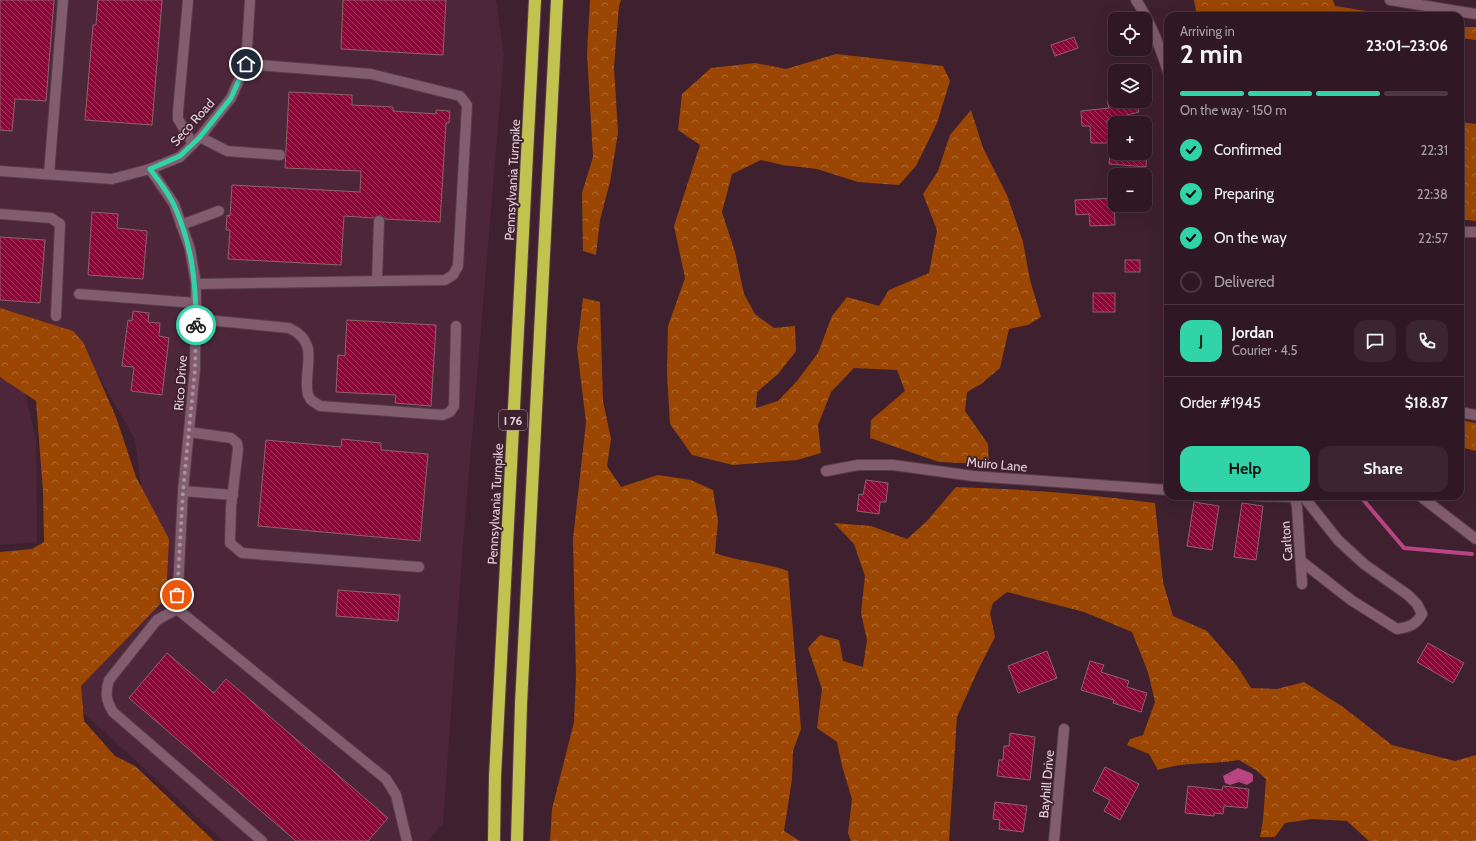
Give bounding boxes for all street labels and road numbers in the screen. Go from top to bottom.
street label: Seco Road [167,95,217,149]
street label: Pennsylvania Turnpike [501,119,523,241]
street label: Rico Drive [170,354,190,411]
road number: I 76 [499,410,527,430]
street label: Pennsylvania Turnpike [484,443,506,565]
street label: Muiro Lane [966,453,1028,475]
street label: Carlton [1277,520,1295,562]
street label: Bayhill Drive [1035,749,1057,819]

